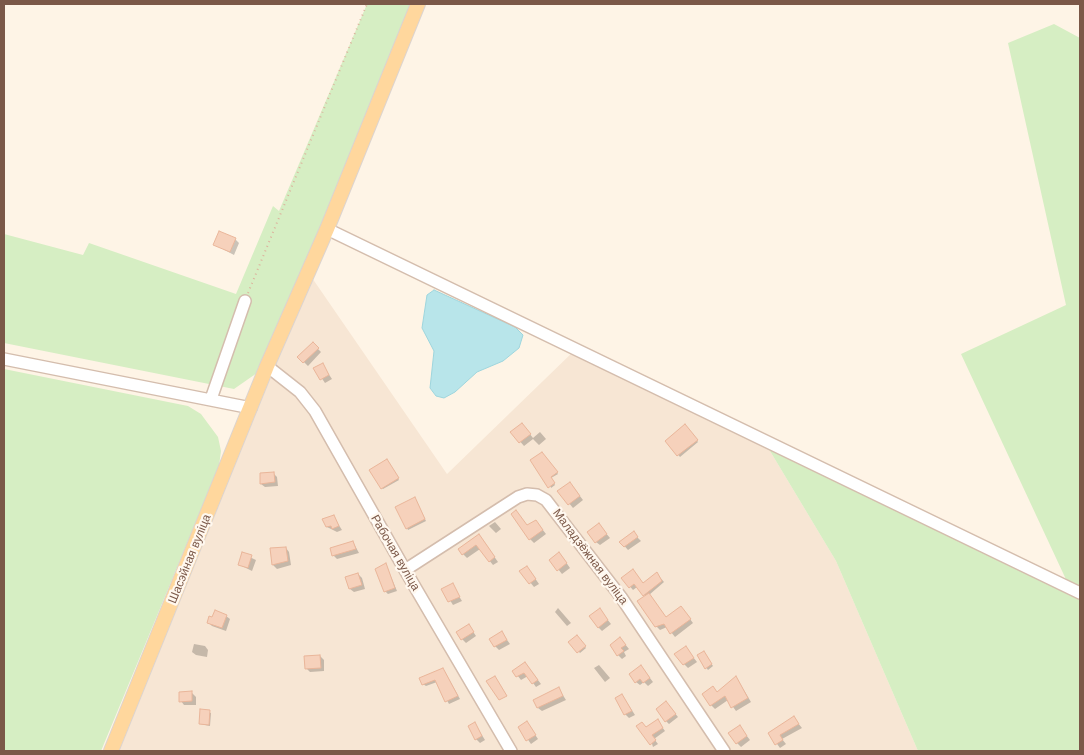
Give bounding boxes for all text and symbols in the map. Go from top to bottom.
street label: Маладзёжная вуліца [549,506,631,608]
street label: Шасэйная вуліца [166,512,214,606]
street label: Рабочая вуліца [367,512,423,594]

